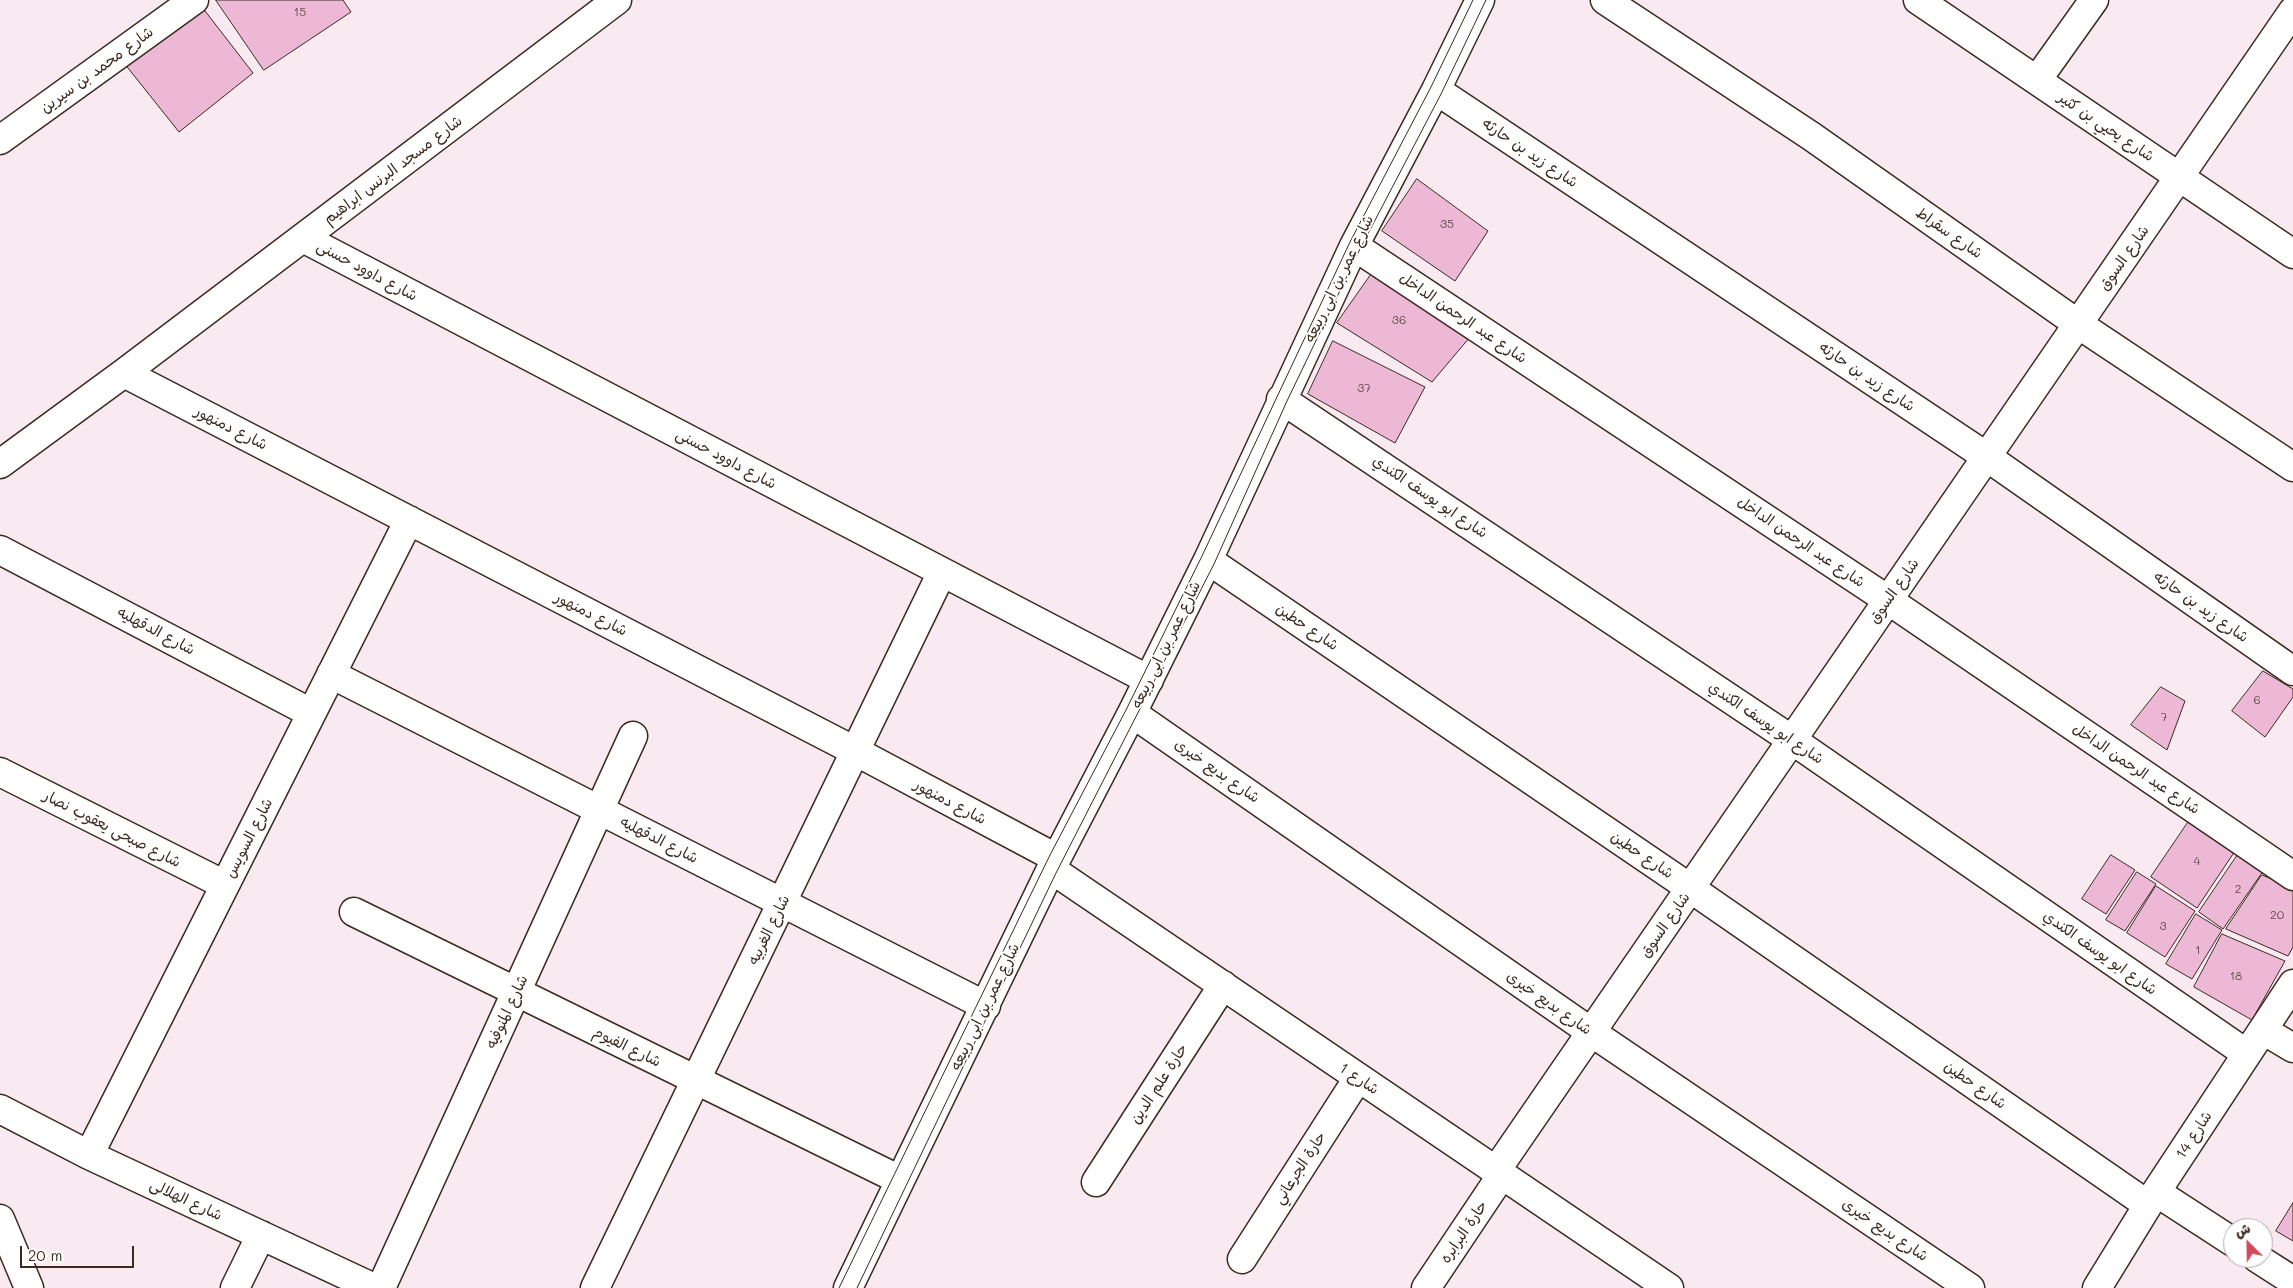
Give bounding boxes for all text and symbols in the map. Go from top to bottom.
house number: 15 [294,5,306,19]
street label: شارع محمد بن سيرين [37,23,157,117]
street label: شارع يحيي بن كثير [2055,88,2157,166]
street label: شارع مسجد البرنس ابراهيم [320,112,466,228]
street label: شارع زيد بن حارثه [1479,114,1581,192]
street label: شارع سقراط [1912,203,1986,263]
street label: شارع عمر بن ابى ربيعه [1300,212,1378,346]
house number: 35 [1440,217,1454,231]
street label: شارع السوق [2095,222,2153,294]
street label: شارع داوود حسنى [314,237,420,305]
street label: شارع عبد الرحمن الداخل [1396,269,1530,367]
house number: 36 [1392,313,1406,327]
street label: شارع زيد بن حارثه [1816,338,1918,416]
house number: 37 [1357,381,1371,395]
street label: شارع دمنهور [192,402,270,454]
street label: شارع داوود حسنى [673,425,779,493]
street label: شارع ابو يوسف الكندي [1369,452,1491,542]
street label: شارع عبد الرحمن الداخل [1734,493,1868,591]
street label: شارع السوق [1865,555,1923,627]
street label: شارع زيد بن حارثه [2150,568,2252,646]
street label: شارع عمر بن ابى ربيعه [1127,578,1205,712]
street label: شارع دمنهور [552,588,630,640]
street label: شارع حطين [1272,599,1342,655]
street label: شارع الدقهليه [114,603,198,659]
street label: شارع ابو يوسف الكندي [1705,678,1827,768]
house number: 6 [2253,693,2261,707]
house number: 7 [2161,710,2167,724]
street label: شارع عبد الرحمن الداخل [2069,720,2203,818]
street label: شارع بديع خيرى [1171,735,1263,807]
street label: شارع دمنهور [911,776,989,828]
street label: شارع صبحى يعقوب نصار [40,787,184,871]
street label: شارع السويس [221,795,277,881]
street label: شارع الدقهليه [617,813,701,867]
street label: شارع حطين [1607,827,1677,883]
house number: 4 [2193,854,2201,868]
house number: 2 [2235,882,2241,896]
street label: شارع السوق [1636,889,1694,961]
street label: شارع الغربيه [744,892,794,968]
street label: شارع ابو يوسف الكندي [2040,907,2160,999]
house number: 20 [2270,908,2284,922]
house number: 3 [2159,919,2167,933]
street label: شارع عمر بن ابى ربيعه [946,940,1024,1074]
house number: 1 [2195,943,2201,957]
street label: شارع بديع خيرى [1503,967,1595,1039]
house number: 18 [2230,969,2242,983]
street label: شارع المنوفيه [482,972,532,1052]
street label: شارع الفيوم [590,1023,664,1071]
street label: حارة علم الدين [1126,1041,1192,1127]
street label: شارع حطين [1940,1057,2010,1113]
street label: شارع 1 [1336,1059,1382,1099]
street label: شارع 14 [2172,1108,2216,1162]
street label: حارة الجرعاني [1270,1128,1330,1208]
street label: شارع الهلالى [147,1175,225,1225]
street label: شارع بديع خيرى [1839,1195,1931,1265]
street label: حارة البرابره [1437,1197,1491,1267]
north arrow [2223,1218,2273,1268]
text: ش [2232,1218,2253,1241]
scale bar [22,1236,136,1268]
text: 20 m [28,1245,62,1265]

